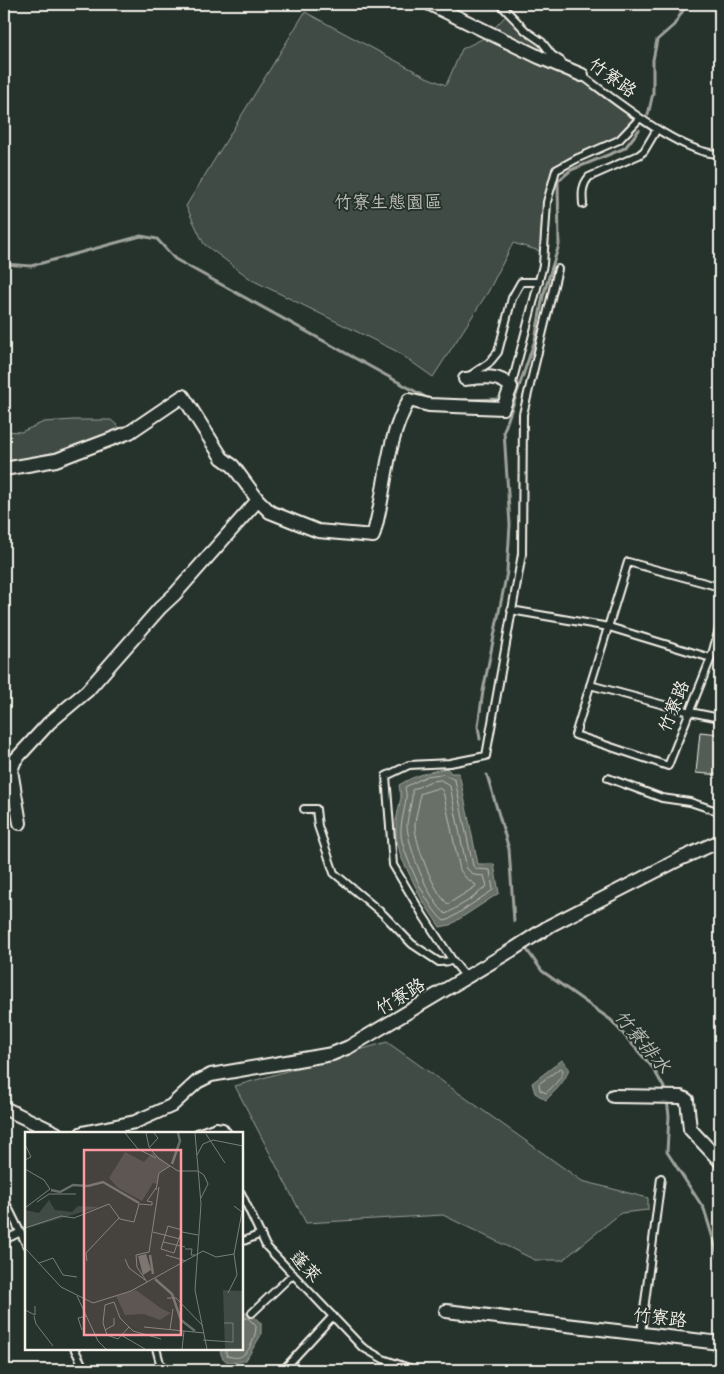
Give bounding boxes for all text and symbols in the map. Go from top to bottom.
street label: 竹寮路 [584,52,642,102]
park label: 竹寮生態園區 [334,190,442,213]
street label: 竹寮路 [652,677,694,735]
street label: 竹寮路 [371,972,429,1020]
water label: 竹寮排水 [609,1004,677,1079]
inset map [25,1132,242,1349]
street label: 蓬萊 [285,1245,327,1287]
street label: 竹寮路 [632,1302,688,1332]

